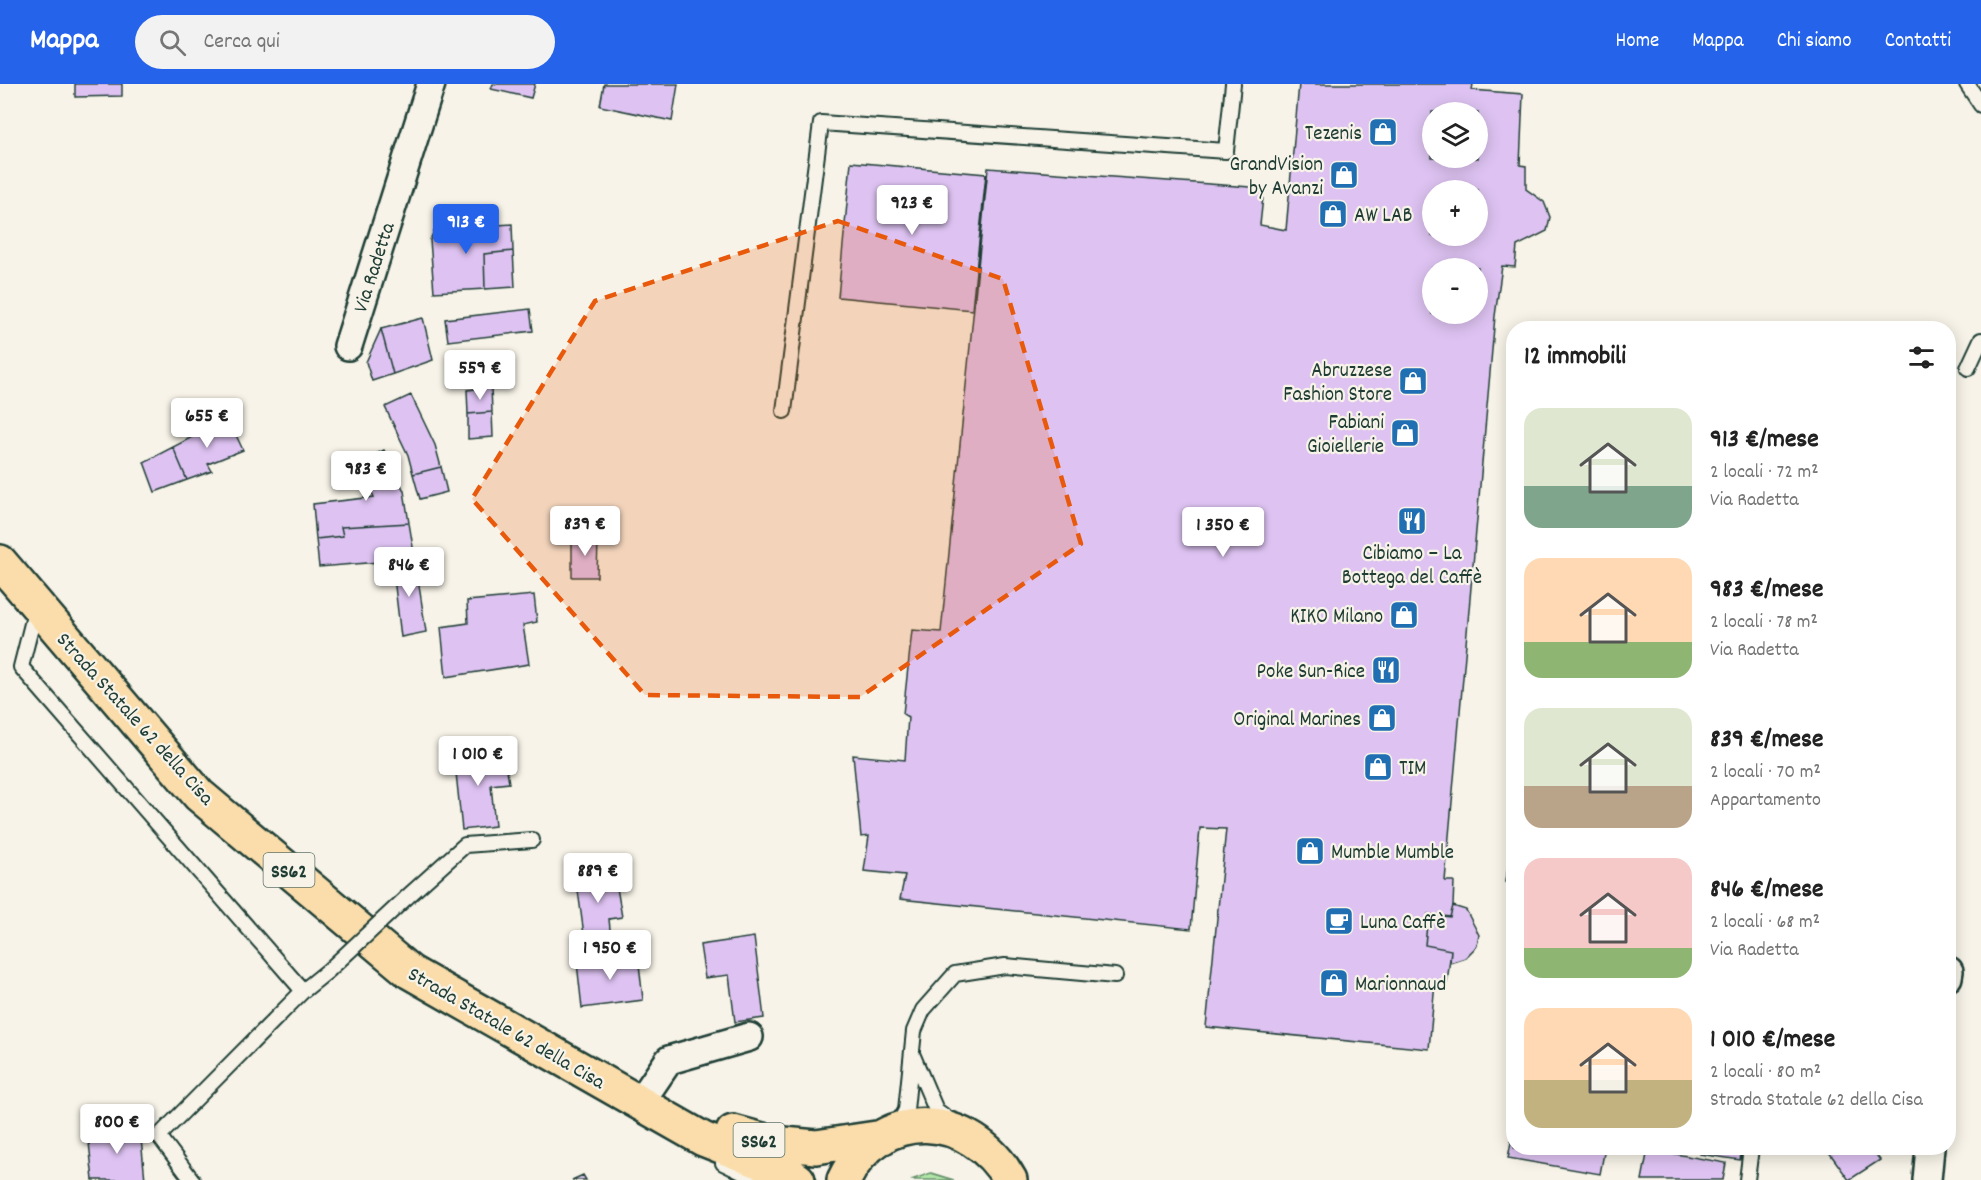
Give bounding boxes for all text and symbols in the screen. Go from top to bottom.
search box [135,15,555,69]
text: Mappa [30,22,99,62]
icon: search [156,26,189,59]
text: Cerca qui [204,27,280,58]
text: Home [1616,27,1659,57]
text: Mappa [1692,27,1744,57]
text: Chi siamo [1777,27,1852,57]
text: Contatti [1885,27,1951,57]
map controls [1422,102,1488,324]
button: layers [1422,102,1488,168]
shop icon: Tezenis [1367,116,1399,148]
place label: Tezenis [1305,120,1362,150]
place label: GrandVision by Avanzi [1230,151,1323,205]
shop icon: GrandVision by Avanzi [1328,159,1360,191]
button: + [1422,180,1488,246]
pin: 923 € [870,185,954,236]
text: 923 € [891,190,933,218]
shop icon: AW LAB [1317,198,1349,230]
place label: AW LAB [1354,202,1412,232]
pin: 913 € [424,204,508,255]
text: 913 € [447,209,485,237]
street label: Via Radetta [347,218,405,317]
button: − [1422,258,1488,324]
text: 12 immobili [1524,339,1626,376]
icon: filters [1905,341,1938,374]
pin: 559 € [438,350,522,401]
text: 559 € [458,355,502,383]
place label: Abruzzese Fashion Store [1283,357,1392,411]
shop icon: Abruzzese Fashion Store [1397,365,1429,397]
pin: 655 € [165,398,249,449]
text: 655 € [185,403,229,431]
place label: Fabiani Gioiellerie [1307,409,1384,463]
shop icon: Fabiani Gioiellerie [1389,417,1421,449]
text: 913 €/mese [1710,422,1819,459]
icon: home [1572,432,1644,504]
pin: 983 € [324,451,408,502]
text: 983 € [345,456,387,484]
text: 2 locali · 72 m² [1710,459,1819,487]
text: Via Radetta [1710,487,1799,515]
restaurant icon: Cibiamo – La Bottega del Caffè [1396,505,1428,537]
pin: 839 € [543,506,627,557]
pin: 1 350 € [1168,507,1278,558]
text: 839 € [564,511,606,539]
text: 1 350 € [1196,512,1250,540]
place label: Cibiamo – La Bottega del Caffè [1342,540,1482,594]
pin: 846 € [367,547,451,598]
text: 846 € [388,552,430,580]
text: 983 €/mese [1710,572,1823,609]
icon: home [1572,582,1644,654]
shop icon: KIKO Milano [1388,599,1420,631]
place label: KIKO Milano [1290,603,1383,633]
text: 2 locali · 78 m² [1710,609,1818,637]
street label: Strada Statale 62 della Cisa [48,627,220,814]
text: Via Radetta [1710,637,1799,665]
restaurant icon: Poke Sun-Rice [1370,654,1402,686]
place label: Poke Sun-Rice [1257,658,1365,688]
shop icon: Original Marines [1366,702,1398,734]
place label: Original Marines [1233,706,1361,736]
text: 839 €/mese [1710,722,1823,759]
icon: home [1572,732,1644,804]
pin: 1 010 € [423,736,533,787]
text: 1 010 € [453,741,503,769]
shop icon: TIM [1362,751,1394,783]
place label: TIM [1399,755,1426,785]
text: 2 locali · 70 m² [1710,759,1821,787]
text: Appartamento [1710,787,1821,815]
shop icon: Mumble Mumble [1294,835,1326,867]
place label: Mumble Mumble [1331,839,1454,869]
road number: SS62 [264,853,314,887]
pin: 889 € [556,853,640,904]
text: 889 € [578,858,618,886]
text: 846 €/mese [1710,872,1824,909]
icon: home [1572,882,1644,954]
cafe icon: Luna Caffè [1323,905,1355,937]
place label: Luna Caffè [1360,909,1446,939]
text: 2 locali · 68 m² [1710,909,1820,937]
pin: 1 950 € [555,930,665,981]
text: 1 950 € [583,935,637,963]
text: Via Radetta [1710,937,1799,965]
street label: Strada Statale 62 della Cisa [401,961,611,1099]
shop icon: Marionnaud [1318,967,1350,999]
place label: Marionnaud [1355,971,1446,1001]
text: 1 010 €/mese [1710,1022,1835,1059]
icon: home [1572,1032,1644,1104]
text: 2 locali · 80 m² [1710,1059,1821,1087]
text: Strada Statale 62 della Cisa [1710,1087,1923,1115]
pin: 800 € [75,1104,159,1155]
text: 800 € [94,1109,140,1137]
road number: SS62 [734,1123,784,1157]

